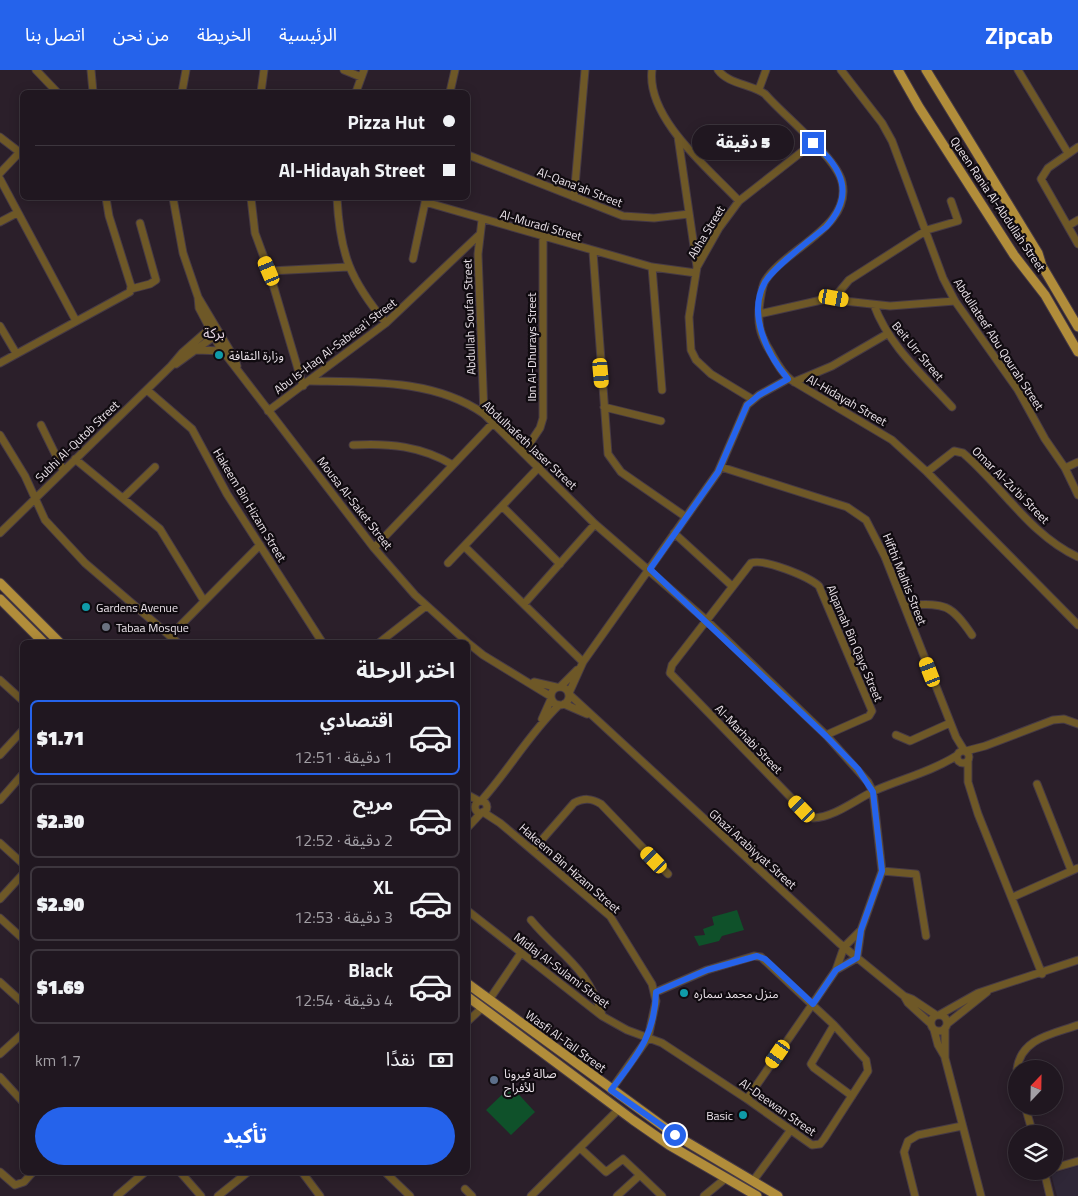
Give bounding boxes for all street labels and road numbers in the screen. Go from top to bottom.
street label: Queen Rania Al-Abdullah Street [946,133,1051,276]
street label: Al-Qana'ah Street [535,162,626,212]
street label: Abha Street [683,201,730,262]
street label: Al-Muradi Street [498,204,585,246]
street label: Abdullah Soufan Street [457,258,481,375]
street label: Abdullateef Abu Qourah Street [949,274,1049,414]
street label: Ibn Al-Dhurays Street [522,292,541,402]
street label: Abu Is-Haq Al-Sabeea'i Street [270,293,401,399]
street label: Beit Urr Street [887,317,949,385]
street label: Al-Hidayah Street [803,369,891,431]
street label: Subhi Al-Qutob Street [31,395,124,486]
street label: Abdulhafeth Jaser Street [478,396,582,495]
street label: Omar Al-Zu'bi Street [968,442,1055,529]
street label: Hakeem Bin Hizam Street [209,445,292,566]
street label: Mousa Al-Saket Street [312,452,398,554]
street label: Hifthi Malhis Street [878,530,932,629]
street label: Alqamah Bin Qays Street [822,582,889,705]
street label: Al-Marhabi Street [711,700,788,779]
street label: Ghazi Arabiyyat Street [705,804,802,894]
street label: Hakeem Bin Hizam Street [515,818,626,918]
street label: Midlaj Al-Sulami Street [510,928,615,1013]
street label: Wasfi Al-Tall Street [522,1005,611,1077]
street label: Al-Deewan Street [736,1073,821,1141]

